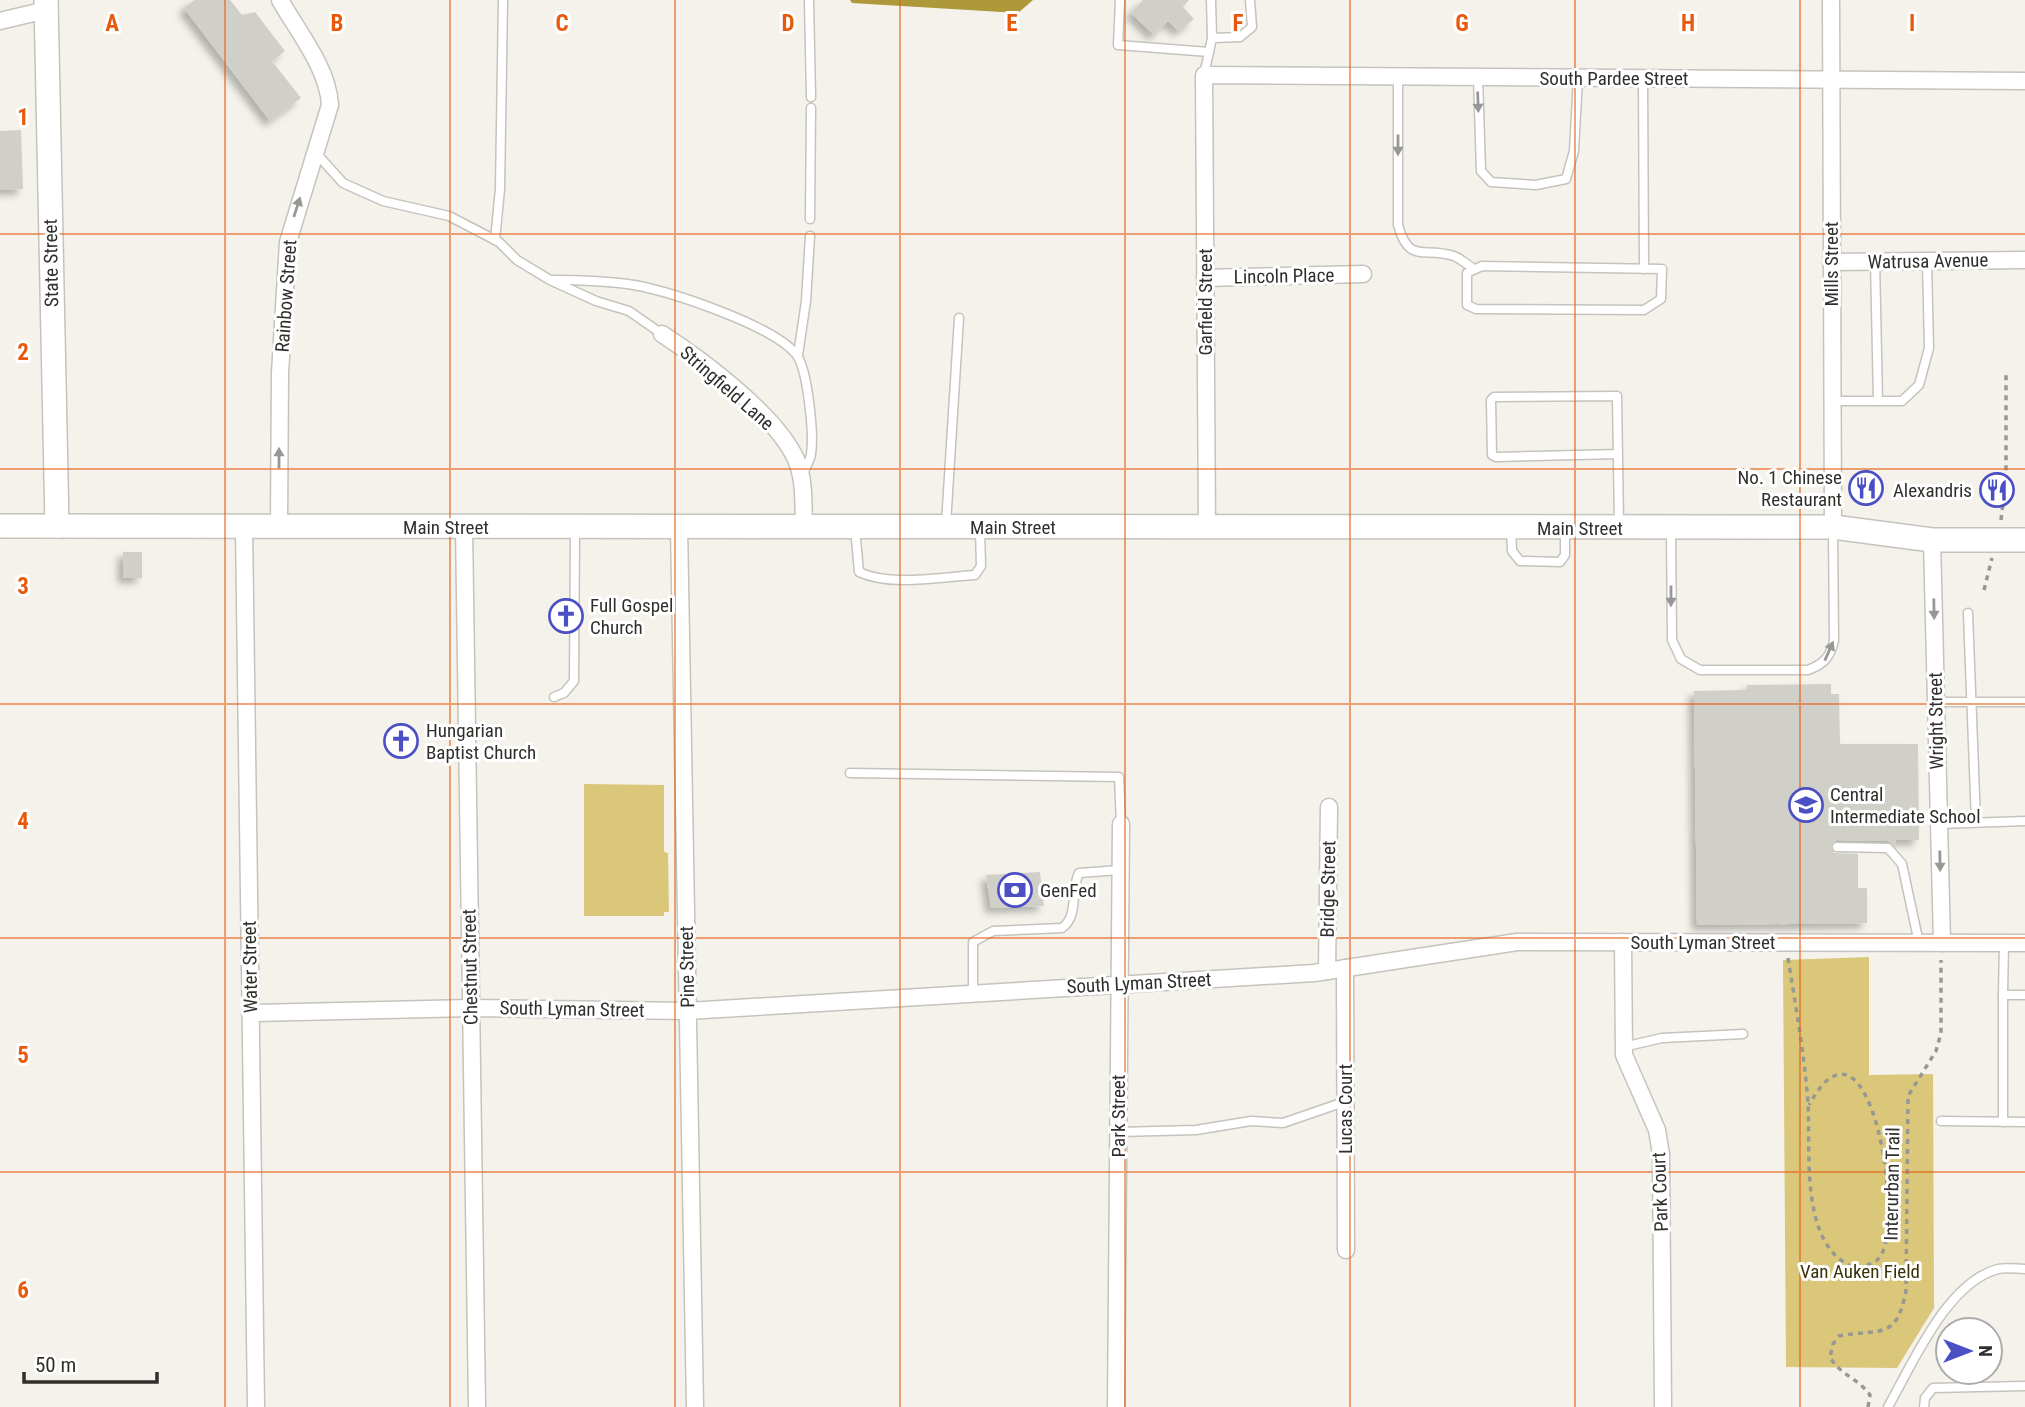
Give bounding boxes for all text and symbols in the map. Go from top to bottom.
text: A [105,10,119,37]
text: B [331,10,343,37]
text: C [555,10,569,37]
text: D [782,10,795,37]
text: E [1006,10,1018,37]
text: F [1233,10,1244,37]
text: G [1455,10,1469,37]
text: H [1681,10,1695,37]
text: I [1909,10,1915,37]
street label: South Pardee Street [1540,67,1689,90]
one-way arrow [1473,92,1484,114]
text: 1 [17,104,29,131]
one-way arrow [1392,134,1404,156]
one-way arrow [292,197,303,218]
street label: State Street [39,219,63,307]
street label: Mills Street [1820,222,1843,306]
street label: Rainbow Street [271,239,301,353]
street label: Garfield Street [1194,248,1217,356]
street label: Watrusa Avenue [1867,248,1989,274]
street label: Lincoln Place [1234,264,1335,288]
text: 2 [17,339,29,366]
street label: Stringfield Lane [675,341,779,435]
one-way arrow [274,447,285,469]
place label: No. 1 Chinese Restaurant [1738,466,1842,511]
restaurant icon: No. 1 Chinese Restaurant [1847,469,1885,507]
restaurant icon: Alexandris [1978,471,2016,509]
place label: Alexandris [1893,479,1972,502]
street label: Main Street [403,516,489,539]
street label: Main Street [970,516,1056,539]
street label: Main Street [1537,517,1623,540]
text: 3 [17,573,29,600]
one-way arrow [1666,585,1677,607]
place label: Full Gospel Church [590,594,673,639]
church icon: Full Gospel Church [547,597,585,635]
one-way arrow [1928,598,1939,620]
one-way arrow [1824,640,1835,661]
street label: Wright Street [1924,672,1948,770]
place label: Hungarian Baptist Church [426,719,536,764]
church icon: Hungarian Baptist Church [382,722,420,760]
place label: Central Intermediate School [1830,783,1981,828]
school or university icon: Central Intermediate School [1787,786,1825,824]
text: 4 [17,808,29,835]
street label: Bridge Street [1316,840,1340,938]
one-way arrow [1934,850,1946,872]
bank icon: GenFed [996,871,1034,909]
place label: GenFed [1040,879,1097,902]
street label: Chestnut Street [457,909,483,1025]
street label: Water Street [238,921,262,1013]
street label: Pine Street [675,926,699,1008]
street label: South Lyman Street [1631,931,1775,954]
street label: South Lyman Street [1066,968,1212,998]
street label: South Lyman Street [499,996,645,1022]
text: 5 [17,1042,29,1069]
street label: Lucas Court [1334,1064,1357,1154]
street label: Park Street [1107,1075,1130,1157]
street label: Interurban Trail [1880,1127,1904,1241]
street label: Park Court [1647,1152,1673,1232]
park label: Van Auken Field [1800,1260,1920,1283]
text: 6 [17,1277,29,1304]
north arrow [1934,1316,2004,1386]
scale bar [24,1340,158,1384]
text: N [1974,1345,1997,1357]
text: 50 m [35,1353,76,1377]

